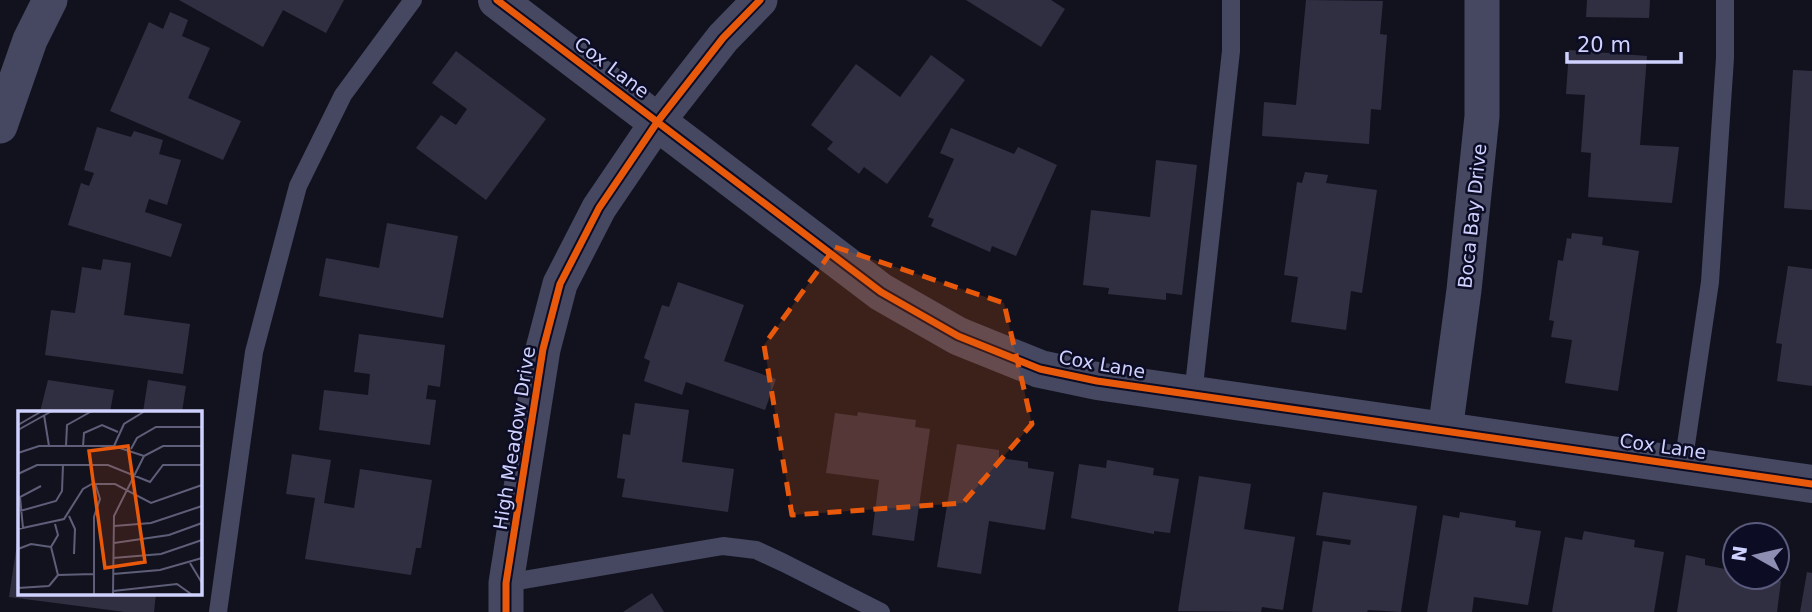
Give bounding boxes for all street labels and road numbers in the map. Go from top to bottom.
street label: Cox Lane [570,32,654,102]
street label: Boca Bay Drive [1453,143,1491,289]
street label: High Meadow Drive [489,345,539,531]
street label: Cox Lane [1057,346,1147,382]
street label: Cox Lane [1618,429,1708,463]

